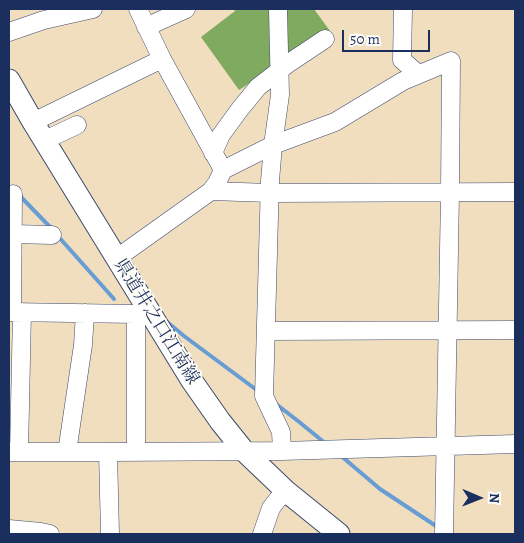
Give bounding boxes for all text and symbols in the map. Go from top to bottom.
scale bar [344,20,432,52]
text: 50 m [350,29,380,49]
street label: 県道井之口江南線 [109,255,203,389]
north arrow [454,473,504,523]
text: N [485,493,504,504]

